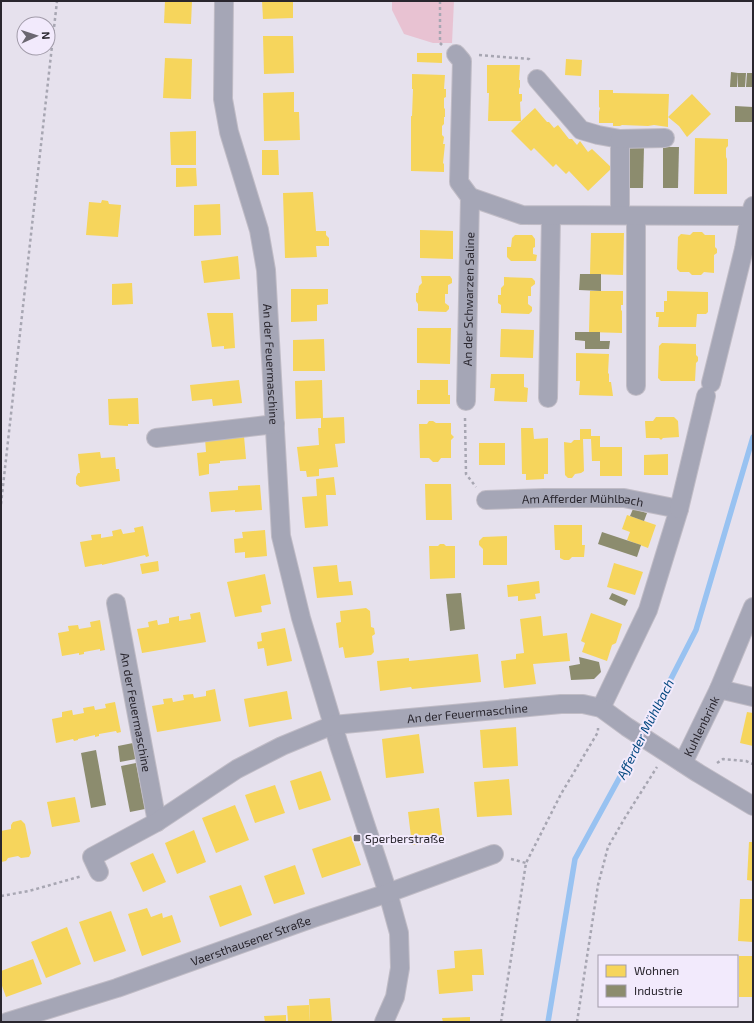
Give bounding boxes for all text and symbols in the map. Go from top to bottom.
north arrow [16,16,56,56]
text: N [40,31,53,40]
street label: An der Schwarzen Saline [460,232,476,366]
street label: An der Feuermaschine [261,303,282,425]
street label: Am Afferder Mühlbach [522,491,645,509]
street label: An der Feuermaschine [118,651,154,773]
water label: Afferder Mühlbach [612,676,677,783]
street label: Kuhlenbrink [680,694,722,759]
street label: An der Feuermaschine [406,700,528,725]
place label: Sperberstraße [365,831,445,845]
marker: Sperberstraße [352,833,362,843]
street label: Vaersthausener Straße [189,912,312,968]
legend [598,955,738,1007]
text: Wohnen [634,963,679,977]
text: Industrie [634,983,683,997]

